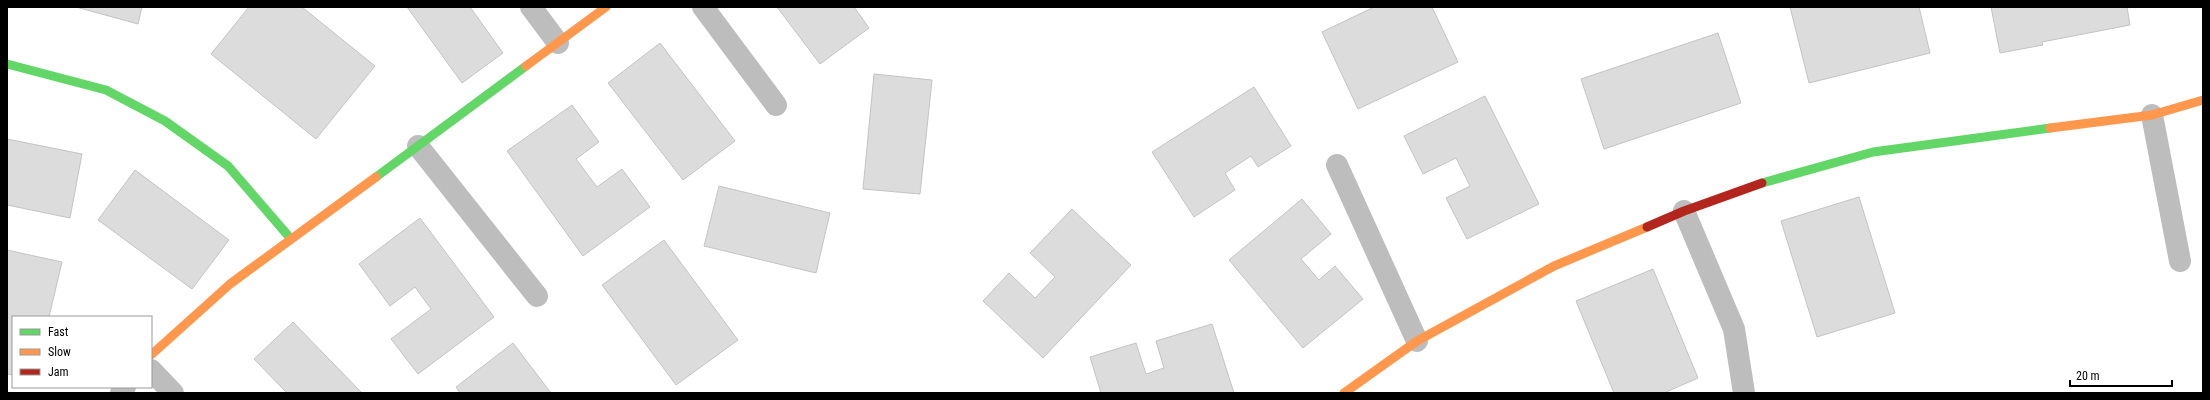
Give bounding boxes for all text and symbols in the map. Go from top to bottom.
legend [12,316,152,388]
text: Fast [48,325,69,339]
text: Slow [48,345,71,359]
scale bar [2070,362,2172,388]
text: Jam [48,365,69,379]
text: 20 m [2076,369,2100,383]

